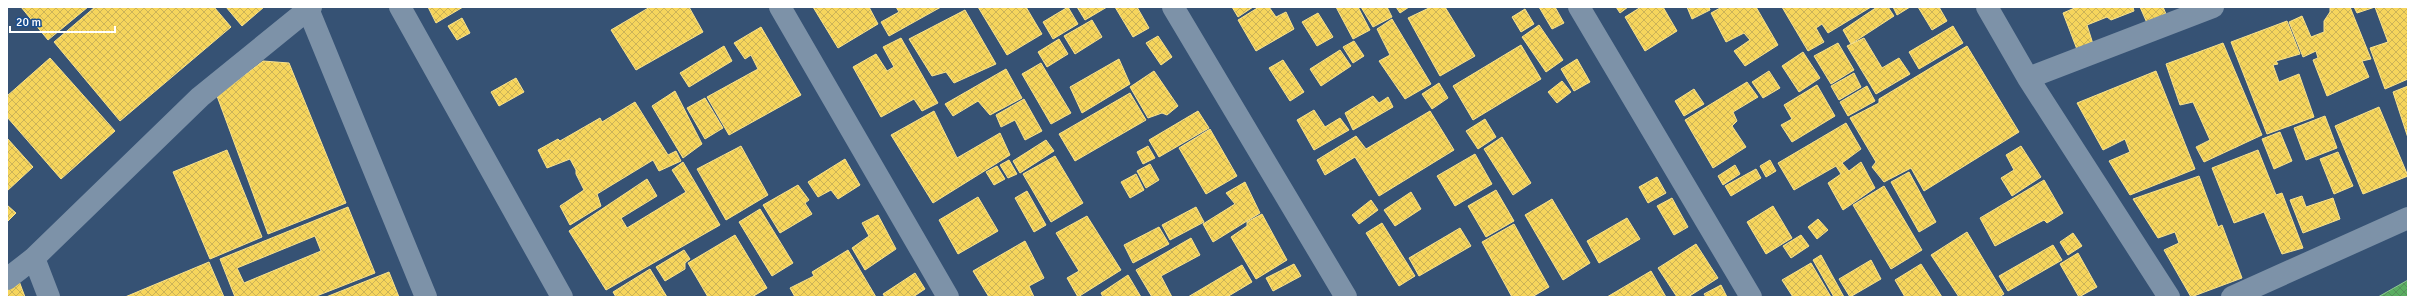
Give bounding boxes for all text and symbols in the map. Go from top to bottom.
scale bar [10,8,115,34]
text: 20 m [16,15,41,30]

